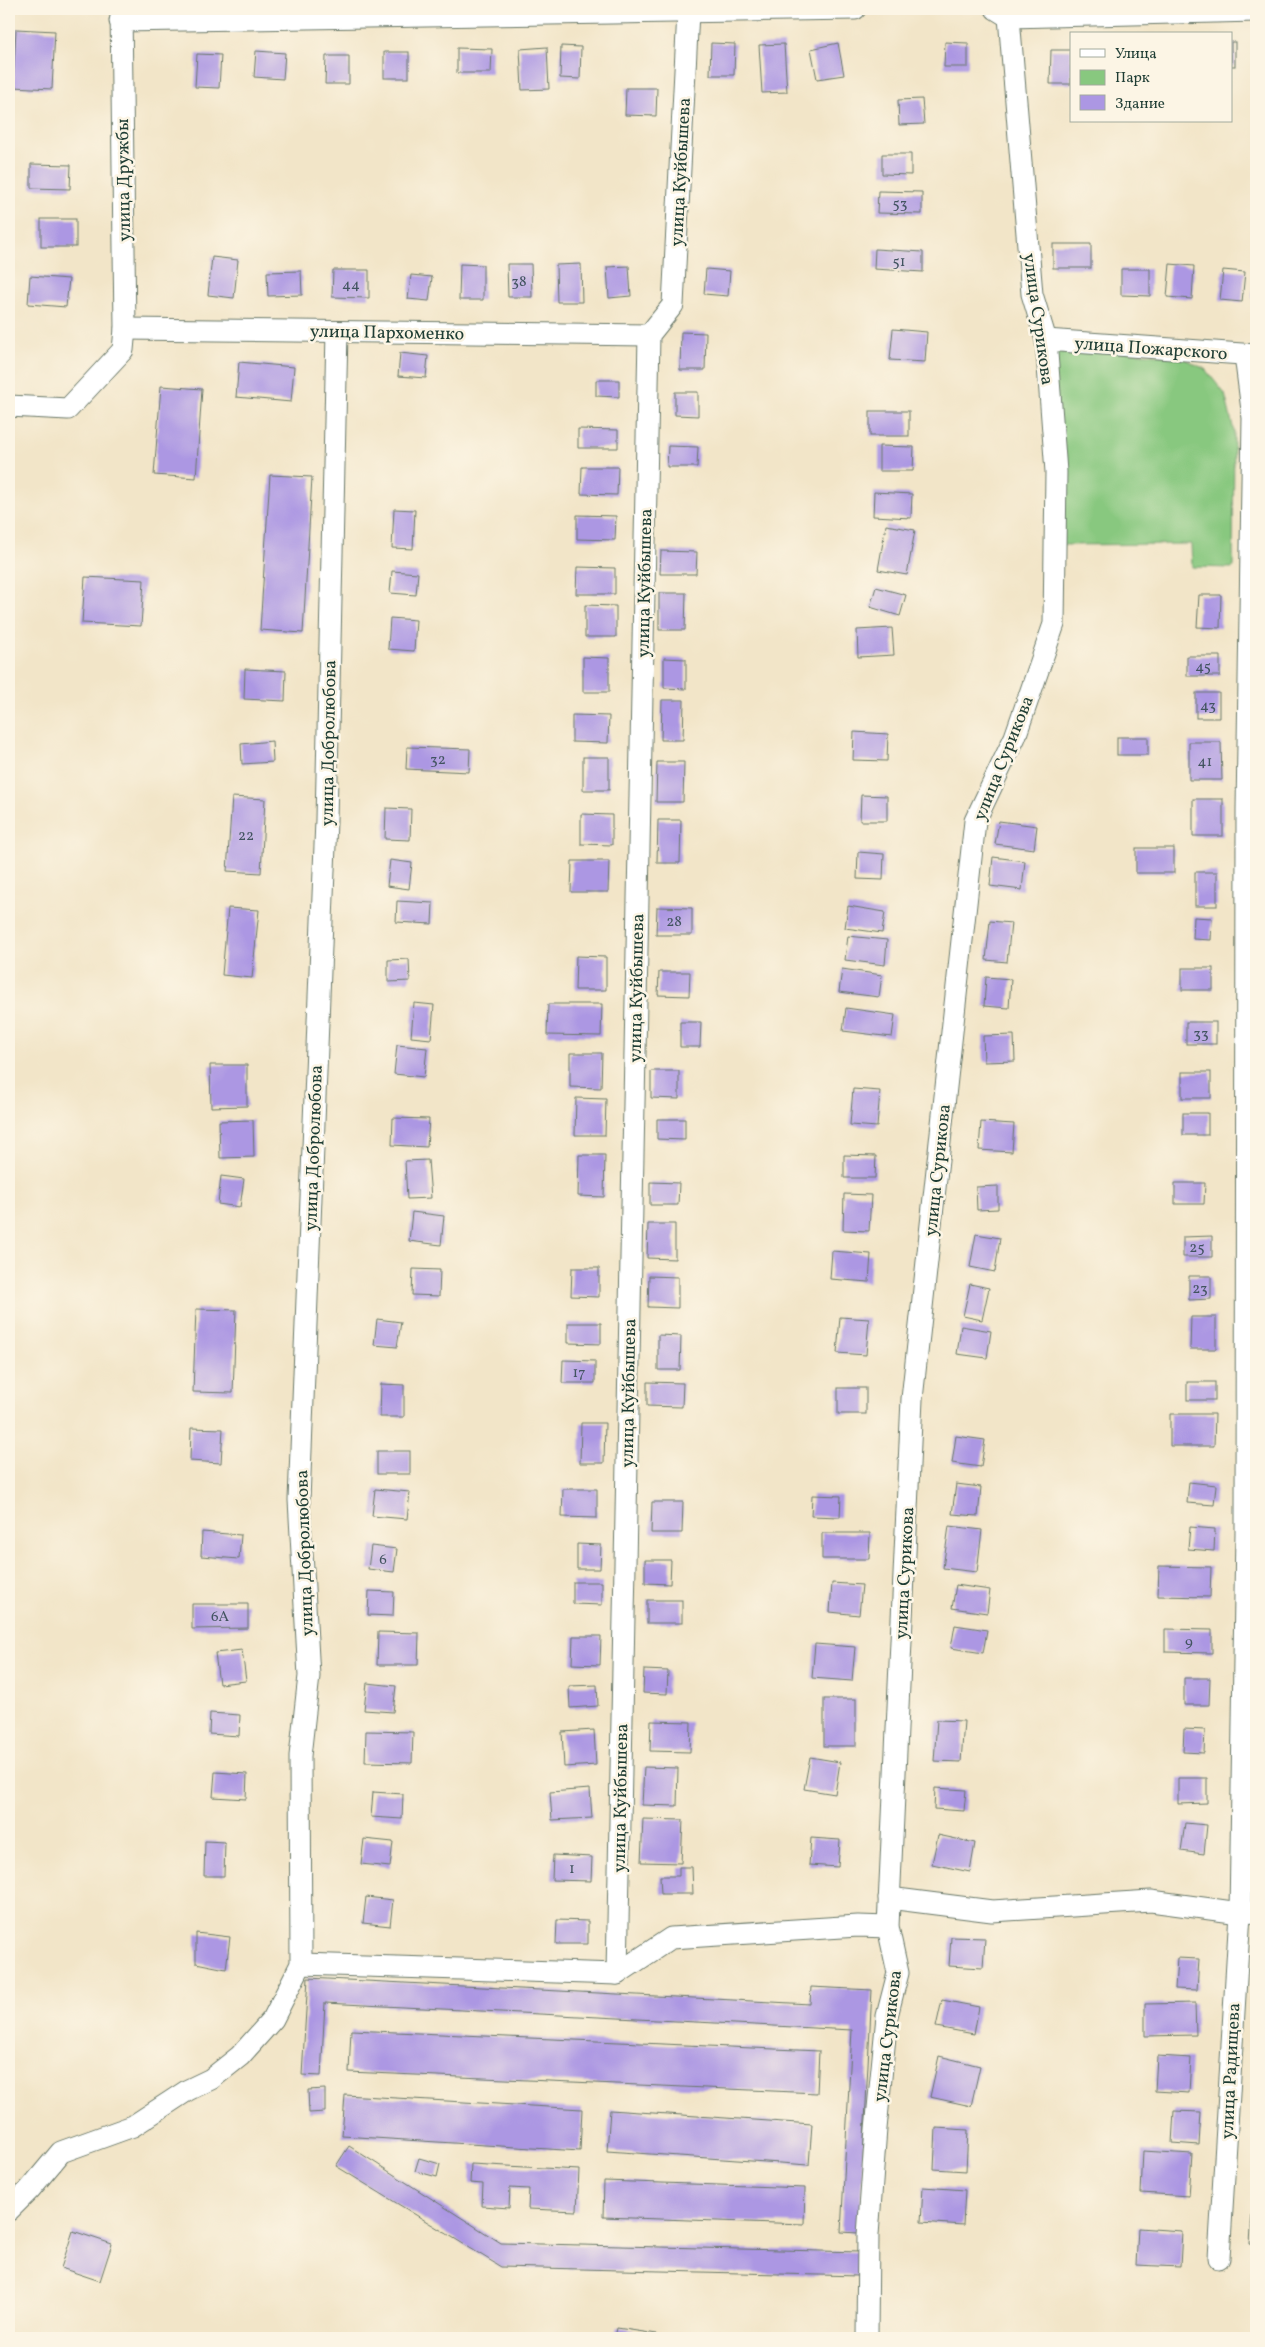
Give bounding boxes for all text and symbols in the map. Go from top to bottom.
legend [1070,32,1232,122]
text: Улица [1115,44,1157,65]
text: Парк [1115,68,1150,89]
text: Здание [1115,94,1165,115]
street label: улица Куйбышева [665,97,698,247]
street label: улица Дружбы [111,118,138,242]
house number: 53 [893,194,907,215]
house number: 51 [892,252,906,273]
street label: улица Сурикова [1016,252,1059,387]
house number: 38 [511,272,527,293]
house number: 44 [342,275,360,296]
street label: улица Пархоменко [310,320,464,347]
street label: улица Пожарского [1073,332,1228,367]
street label: улица Куйбышева [632,508,659,658]
house number: 45 [1195,657,1211,678]
street label: улица Добролюбова [316,660,343,826]
street label: улица Сурикова [968,692,1041,825]
house number: 43 [1200,696,1216,717]
house number: 32 [430,750,446,771]
house number: 41 [1198,752,1212,773]
house number: 22 [238,826,254,847]
house number: 28 [666,912,682,933]
street label: улица Куйбышева [624,913,651,1063]
house number: 33 [1193,1024,1209,1045]
street label: улица Добролюбова [299,1064,330,1232]
street label: улица Сурикова [919,1103,958,1237]
house number: 25 [1189,1238,1205,1259]
house number: 23 [1192,1279,1208,1300]
street label: улица Куйбышева [616,1318,643,1468]
house number: 17 [572,1363,586,1384]
street label: улица Добролюбова [290,1469,321,1637]
street label: улица Сурикова [890,1506,921,1640]
house number: 6 [379,1550,387,1571]
house number: 6А [211,1607,230,1628]
house number: 9 [1185,1632,1193,1653]
street label: улица Куйбышева [608,1723,635,1873]
house number: 1 [569,1859,575,1880]
street label: улица Сурикова [868,1969,909,2104]
street label: улица Радищева [1215,2002,1248,2140]

